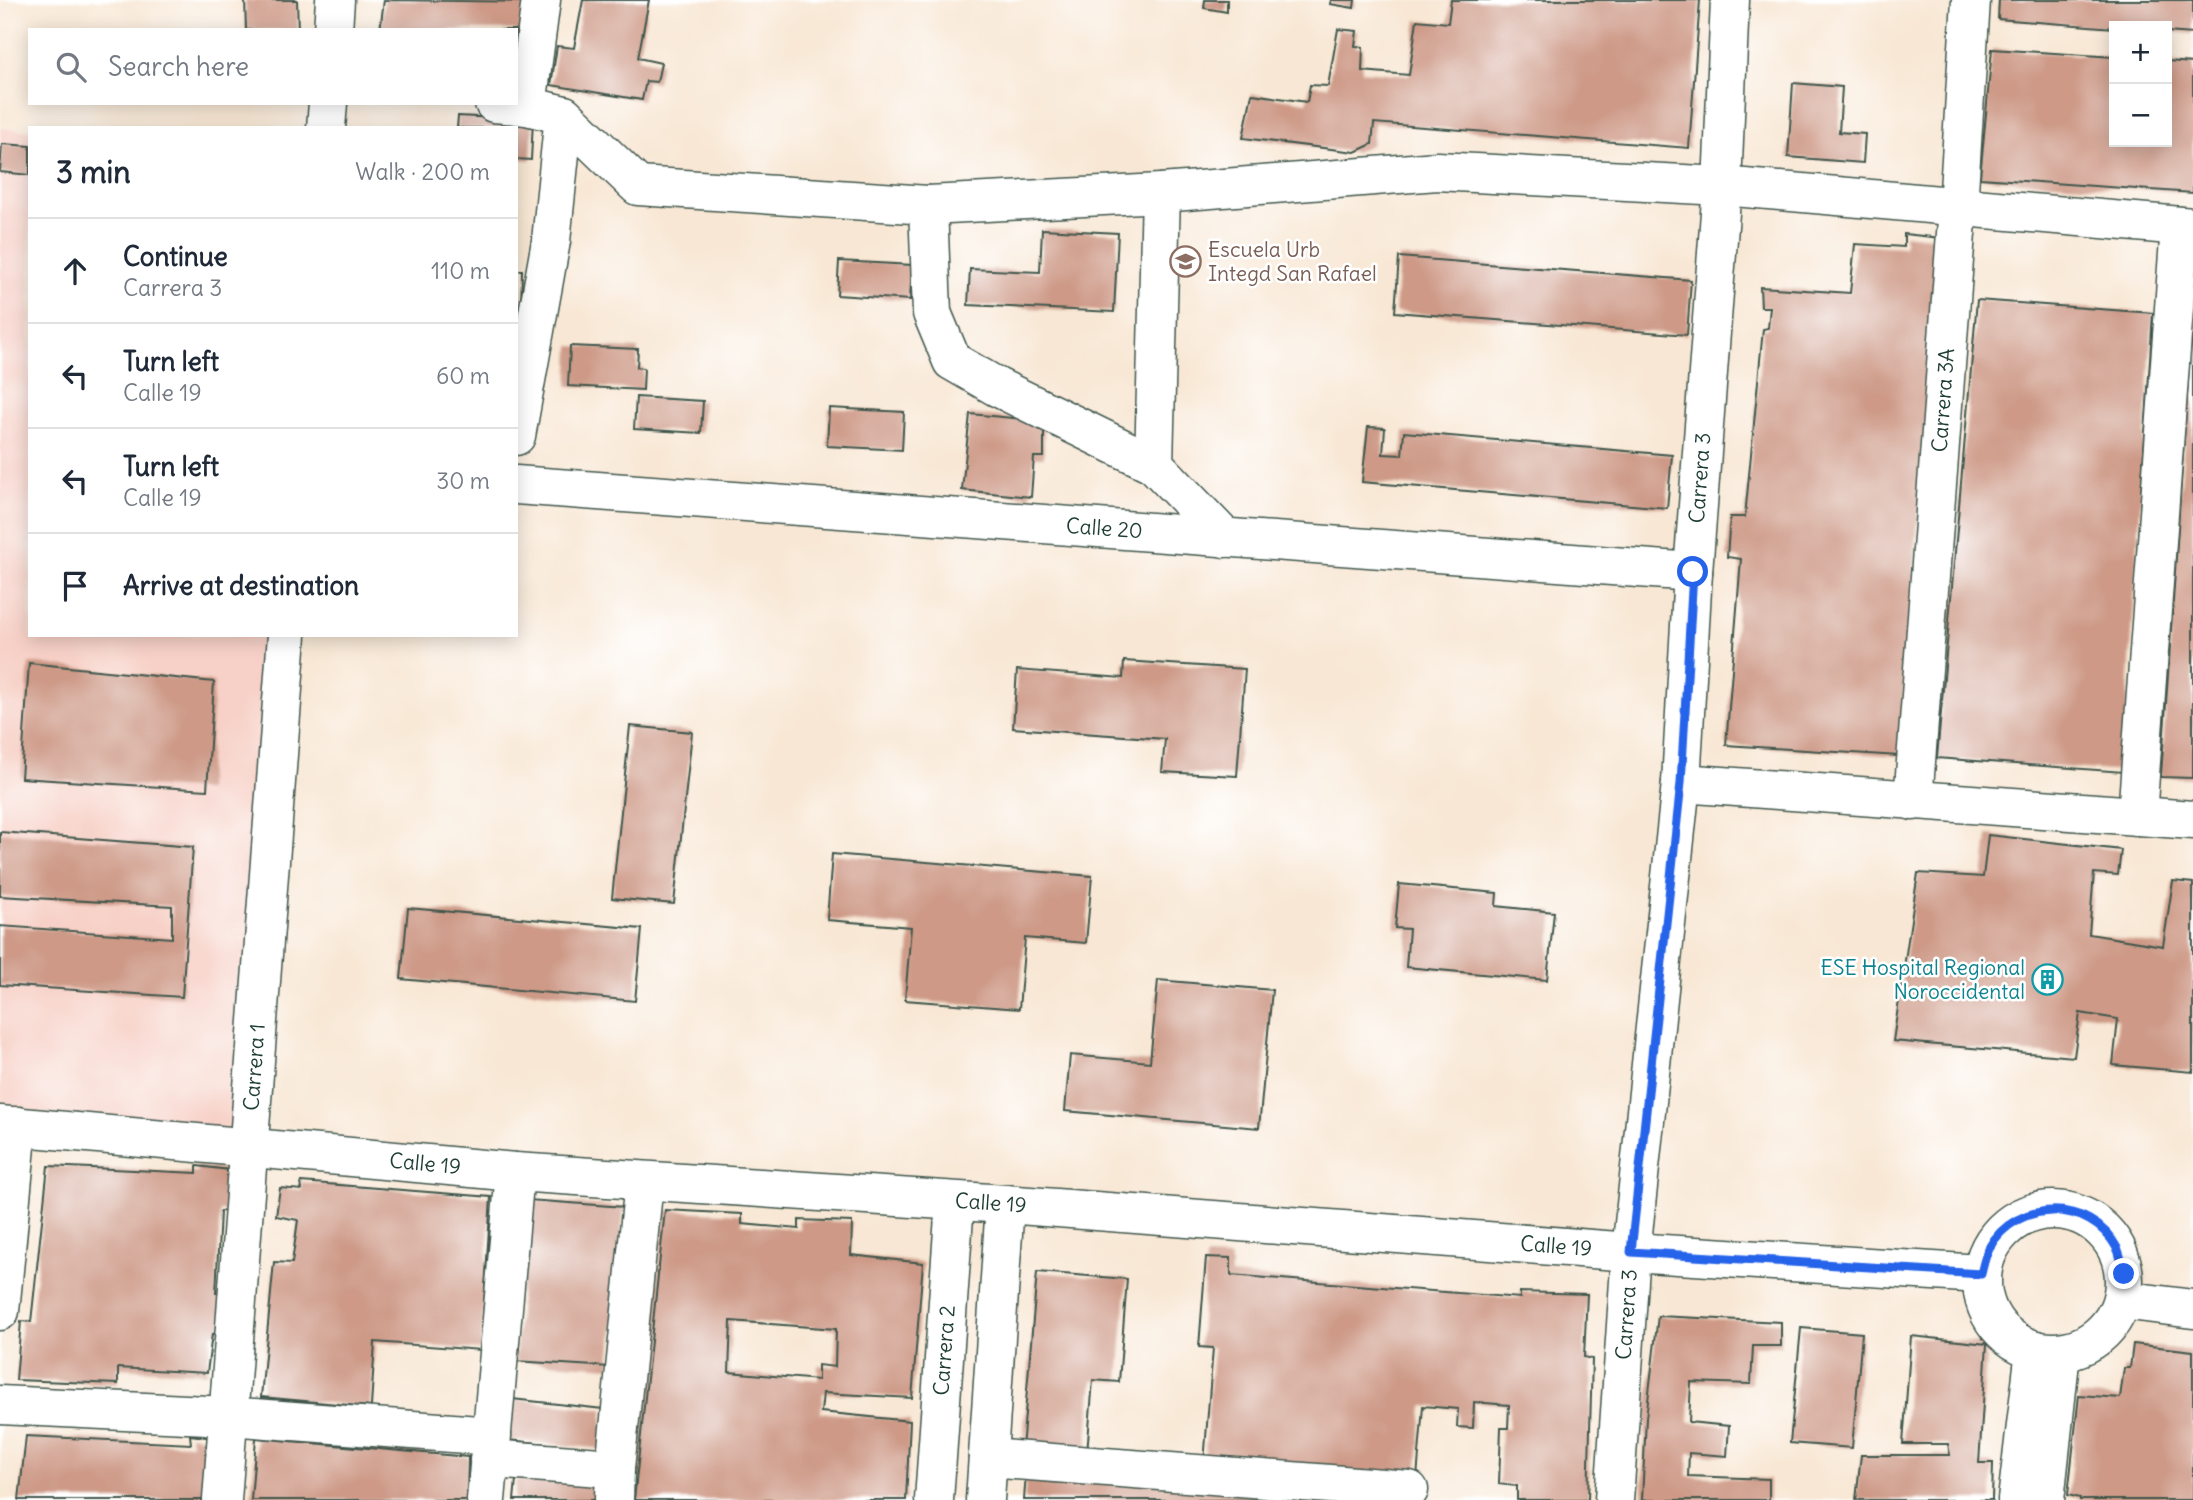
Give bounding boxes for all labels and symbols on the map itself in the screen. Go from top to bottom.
place label: Escuela Urb Integd San Rafael [1208,236,1377,287]
school or university icon: Escuela Urb Integd San Rafael [1168,245,1202,279]
street label: Carrera 3A [1925,347,1960,453]
street label: Carrera 3 [1683,432,1716,524]
street label: Calle 20 [1065,512,1144,544]
route start [1677,556,1708,587]
place label: ESE Hospital Regional Noroccidental [1821,954,2025,1005]
building icon: ESE Hospital Regional Noroccidental [2031,963,2065,997]
street label: Carrera 1 [237,1023,271,1112]
street label: Calle 19 [388,1147,462,1180]
street label: Calle 19 [954,1187,1028,1219]
street label: Calle 19 [1519,1230,1593,1262]
route end [2108,1258,2139,1289]
street label: Carrera 3 [1610,1268,1643,1361]
street label: Carrera 2 [927,1304,961,1396]

